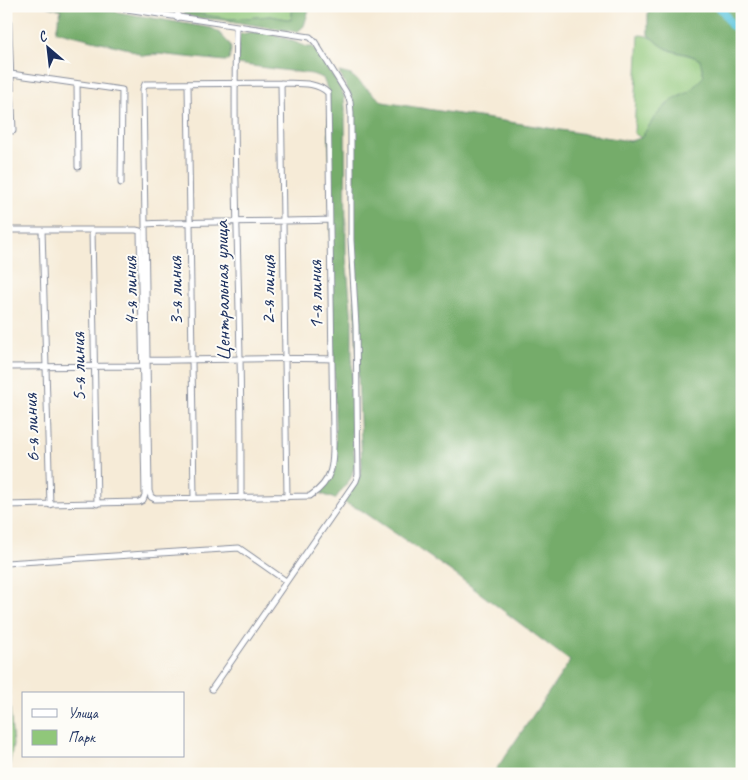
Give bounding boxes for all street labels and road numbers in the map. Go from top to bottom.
street label: Центральная улица [208,219,236,362]
street label: 2-я линия [255,254,281,325]
street label: 4-я линия [116,255,144,326]
street label: 3-я линия [161,255,189,326]
street label: 1-я линия [301,259,329,330]
street label: 5-я линия [64,331,92,402]
street label: 6-я линия [17,392,45,463]

